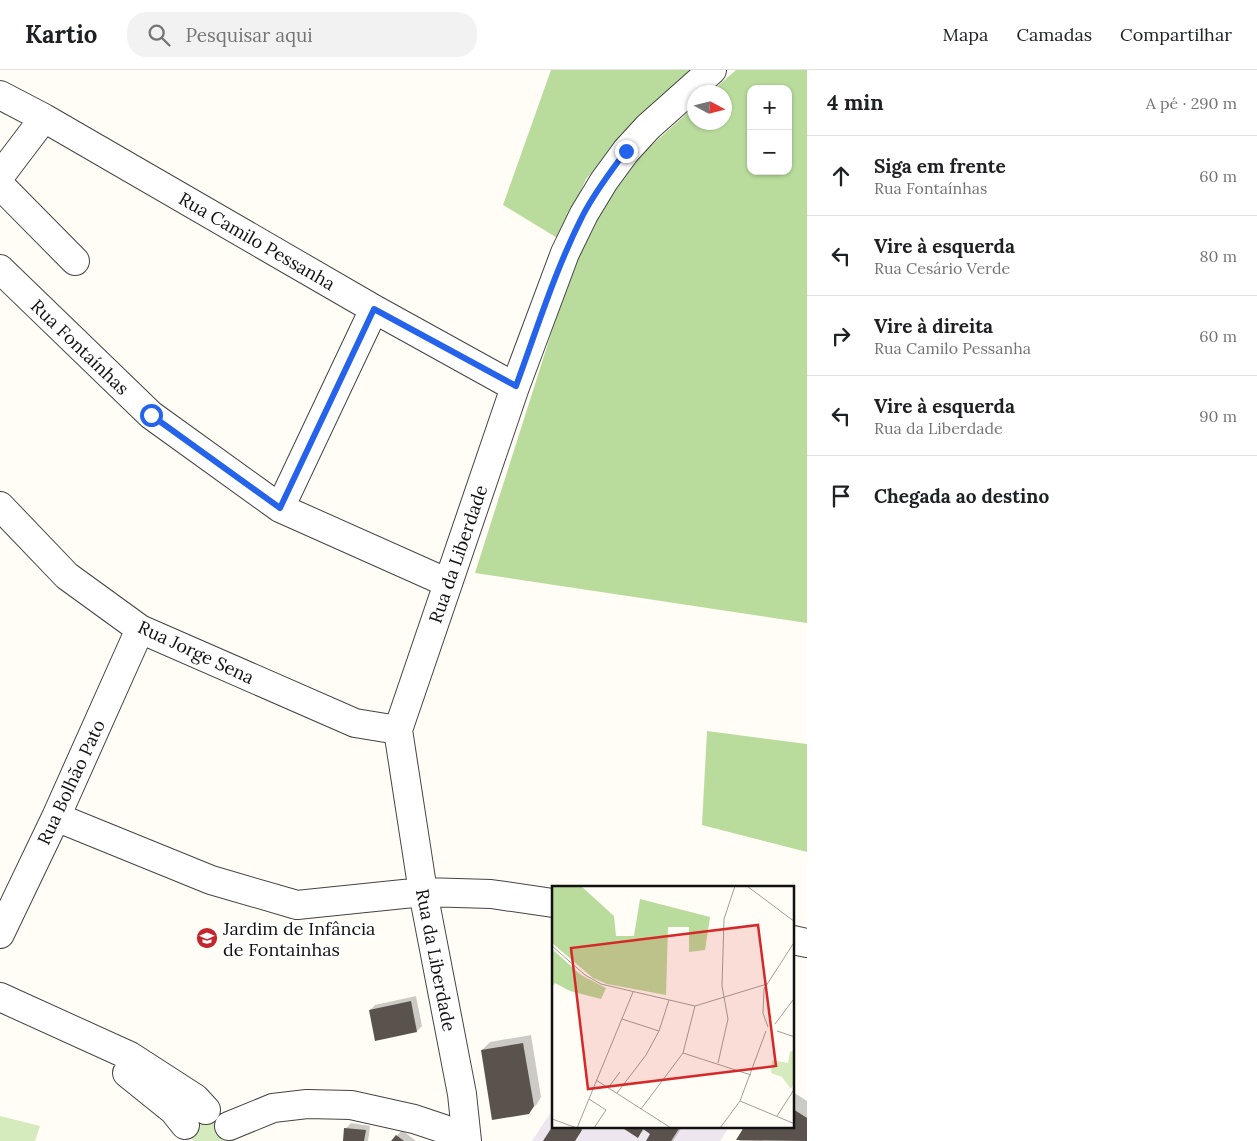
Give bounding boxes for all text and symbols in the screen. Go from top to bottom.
search box [127,12,477,57]
text: Kartio [25,19,97,50]
icon: search [145,21,173,49]
text: Pesquisar aqui [185,23,313,47]
text: Mapa [943,23,988,46]
text: Camadas [1016,23,1092,46]
text: Compartilhar [1120,23,1232,46]
north arrow [687,85,732,130]
map controls [747,85,792,175]
button: + [747,85,792,130]
text: 4 min [827,89,884,116]
text: A pé · 290 m [1146,93,1237,113]
button: − [747,130,792,175]
route end [615,140,638,163]
text: Siga em frente [874,154,1006,178]
icon: ahead [827,162,855,190]
text: 60 m [1199,166,1237,186]
text: Rua Fontaínhas [874,178,987,198]
street label: Rua Camilo Pessanha [175,187,339,295]
text: Vire à esquerda [874,234,1015,258]
icon: left [827,242,855,270]
text: 80 m [1200,246,1237,266]
text: Rua Cesário Verde [874,258,1010,278]
street label: Rua Fontaínhas [26,294,134,400]
text: Vire à direita [874,314,993,338]
icon: right [827,322,855,350]
text: 60 m [1199,326,1237,346]
text: Rua Camilo Pessanha [874,338,1031,358]
text: Vire à esquerda [874,394,1015,418]
icon: left [827,402,855,430]
route start [140,404,163,427]
text: 90 m [1199,406,1237,426]
text: Rua da Liberdade [874,418,1003,438]
street label: Rua da Liberdade [424,482,493,626]
icon: arrive [827,482,855,510]
text: Chegada ao destino [874,484,1049,508]
street label: Rua Jorge Sena [134,615,258,689]
street label: Rua Bolhão Pato [32,716,110,848]
inset map [552,886,794,1128]
street label: Rua da Liberdade [411,887,461,1033]
place label: Jardim de Infância de Fontainhas [222,917,375,961]
school or university icon: Jardim de Infância de Fontainhas [195,926,219,950]

